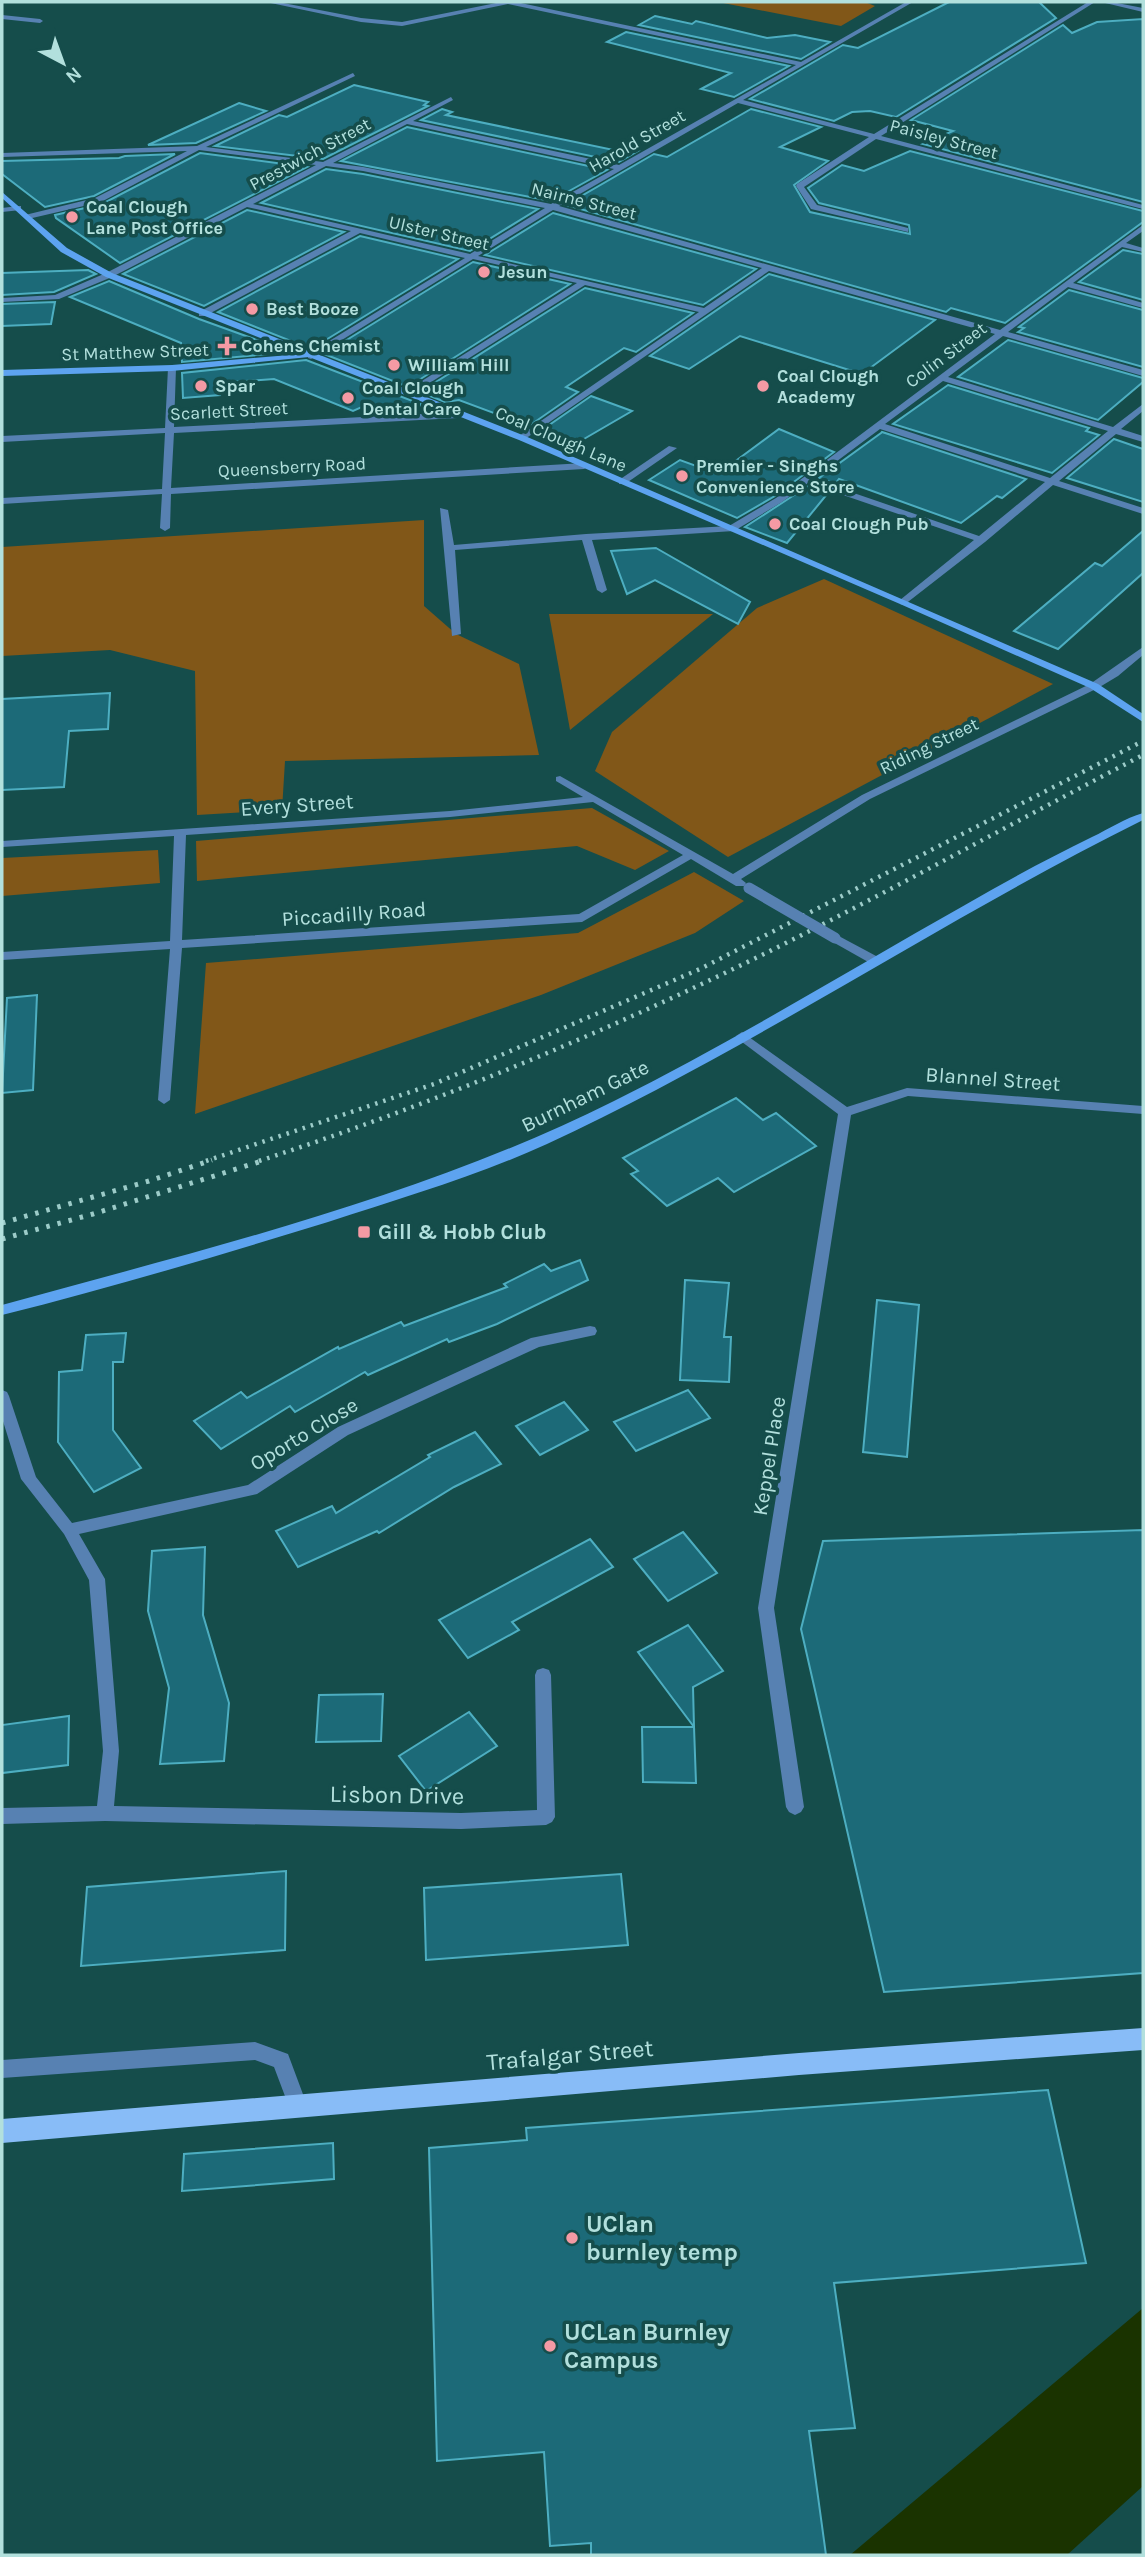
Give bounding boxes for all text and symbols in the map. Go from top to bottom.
north arrow [28,28,98,98]
text: N [61,62,86,88]
street label: Harold Street [585,104,689,177]
street label: Prestwich Street [246,113,375,195]
street label: Paisley Street [888,114,1001,164]
street label: Nairne Street [529,177,639,225]
place label: Coal Clough Lane Post Office [86,196,223,239]
marker: Coal Clough Lane Post Office [64,209,80,225]
street label: Ulster Street [387,211,492,255]
place label: Jesun [498,261,548,283]
marker: Jesun [476,264,492,280]
place label: Best Booze [266,298,359,320]
marker: Best Booze [244,301,260,317]
street label: Colin Street [901,317,991,393]
place label: Cohens Chemist [241,335,380,357]
street label: St Matthew Street [61,338,209,366]
marker: Cohens Chemist [219,338,235,354]
place label: William Hill [408,354,510,376]
marker: William Hill [386,357,402,373]
place label: Coal Clough Academy [777,365,879,408]
place label: Spar [215,375,255,397]
place label: Coal Clough Dental Care [362,377,464,420]
marker: Spar [193,378,209,394]
marker: Coal Clough Academy [755,378,771,394]
marker: Coal Clough Dental Care [340,390,356,406]
street label: Scarlett Street [169,397,289,425]
street label: Coal Clough Lane [492,401,630,477]
street label: Queensberry Road [217,452,367,482]
place label: Premier - Singhs Convenience Store [696,455,855,498]
marker: Premier - Singhs Convenience Store [674,468,690,484]
place label: Coal Clough Pub [789,513,929,535]
marker: Coal Clough Pub [767,516,783,532]
street label: Riding Street [876,713,982,779]
street label: Every Street [240,789,354,821]
street label: Piccadilly Road [281,897,427,931]
street label: Burnham Gate [517,1055,653,1137]
street label: Blannel Street [925,1062,1061,1096]
place label: Gill & Hobb Club [378,1220,546,1244]
marker: Gill & Hobb Club [356,1224,372,1240]
street label: Oporto Close [246,1392,362,1476]
street label: Keppel Place [748,1395,790,1517]
street label: Lisbon Drive [329,1780,465,1810]
street label: Trafalgar Street [485,2034,655,2076]
place label: UClan burnley temp [586,2210,738,2266]
marker: UClan burnley temp [564,2230,580,2246]
place label: UCLan Burnley Campus [564,2318,730,2374]
marker: UCLan Burnley Campus [542,2338,558,2354]

